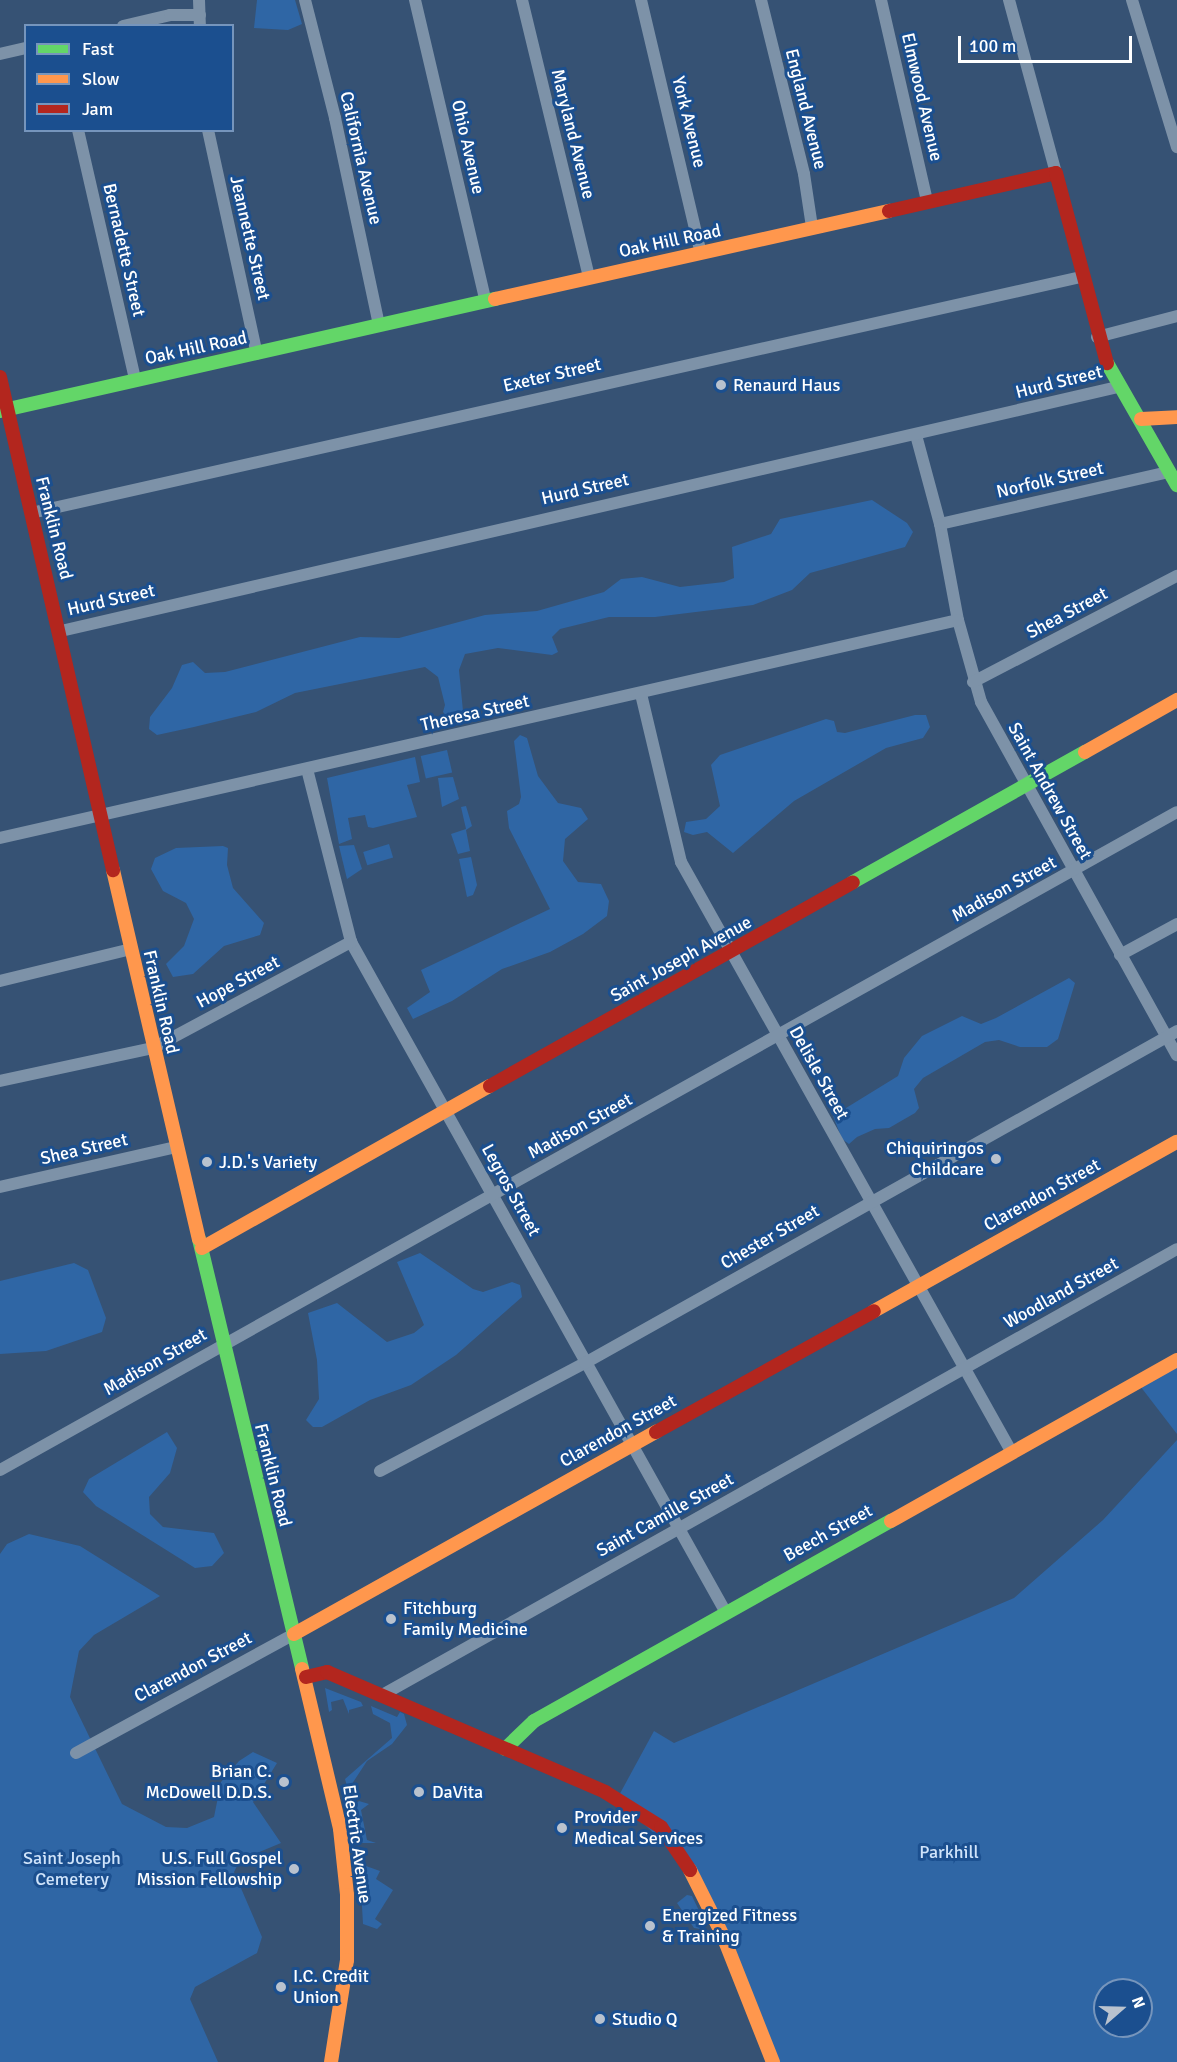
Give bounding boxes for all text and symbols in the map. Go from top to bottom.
legend [24,24,234,132]
scale bar [961,24,1135,62]
street label: Elmwood Avenue [897,31,947,163]
text: 100 m [969,35,1016,57]
text: Fast [82,38,114,60]
street label: England Avenue [781,46,831,172]
street label: Maryland Avenue [546,67,600,201]
text: Slow [82,68,119,90]
street label: York Avenue [667,74,711,170]
street label: California Avenue [335,89,387,227]
text: Jam [82,98,113,120]
street label: Ohio Avenue [447,98,489,196]
street label: Jeannette Street [225,174,275,302]
street label: Bernadette Street [98,181,150,319]
street label: Oak Hill Road [617,220,723,262]
street label: Oak Hill Road [143,327,249,369]
street label: Exeter Street [501,353,603,397]
street label: Hurd Street [1013,361,1105,403]
place label: Renaurd Haus [733,374,840,396]
marker: Renaurd Haus [714,378,728,392]
street label: Norfolk Street [994,457,1106,503]
street label: Hurd Street [539,468,631,510]
street label: Franklin Road [31,474,77,582]
street label: Hurd Street [65,579,157,621]
street label: Shea Street [1023,583,1111,643]
street label: Theresa Street [419,690,531,736]
street label: Saint Andrew Street [1003,719,1097,863]
street label: Madison Street [948,851,1060,927]
street label: Saint Joseph Avenue [607,911,755,1007]
street label: Franklin Road [139,948,183,1056]
street label: Hope Street [193,951,283,1013]
street label: Delisle Street [784,1022,854,1124]
street label: Madison Street [524,1088,636,1164]
street label: Shea Street [38,1128,130,1170]
place label: Chiquiringos Childcare [886,1138,984,1180]
street label: Legros Street [477,1140,545,1240]
place label: J.D.'s Variety [219,1151,317,1173]
marker: Chiquiringos Childcare [989,1152,1003,1166]
street label: Clarendon Street [980,1154,1104,1236]
marker: J.D.'s Variety [200,1155,214,1169]
street label: Chester Street [717,1200,823,1274]
street label: Woodland Street [1000,1253,1122,1333]
street label: Madison Street [99,1324,211,1400]
street label: Clarendon Street [556,1390,680,1472]
street label: Franklin Road [250,1421,296,1529]
street label: Saint Camille Street [593,1468,737,1562]
street label: Beech Street [780,1500,876,1566]
place label: Fitchburg Family Medicine [403,1598,528,1640]
marker: Fitchburg Family Medicine [384,1612,398,1626]
street label: Clarendon Street [131,1627,255,1707]
place label: Brian C. McDowell D.D.S. [145,1761,272,1804]
marker: Brian C. McDowell D.D.S. [277,1775,291,1789]
place label: DaVita [432,1781,483,1803]
street label: Electric Avenue [338,1783,376,1905]
marker: DaVita [410,1783,428,1801]
place label: Provider Medical Services [574,1807,703,1850]
marker: Provider Medical Services [555,1821,569,1835]
park label: Parkhill [919,1841,979,1863]
park label: Saint Joseph Cemetery [23,1848,121,1890]
place label: U.S. Full Gospel Mission Fellowship [136,1848,282,1890]
marker: U.S. Full Gospel Mission Fellowship [287,1862,301,1876]
place label: Energized Fitness & Training [662,1905,797,1948]
marker: Energized Fitness & Training [643,1919,657,1933]
place label: I.C. Credit Union [293,1966,369,2008]
north arrow [1093,1978,1153,2038]
marker: I.C. Credit Union [274,1980,288,1994]
text: N [1127,1994,1149,2011]
place label: Studio Q [612,2008,678,2030]
marker: Studio Q [593,2012,607,2026]

